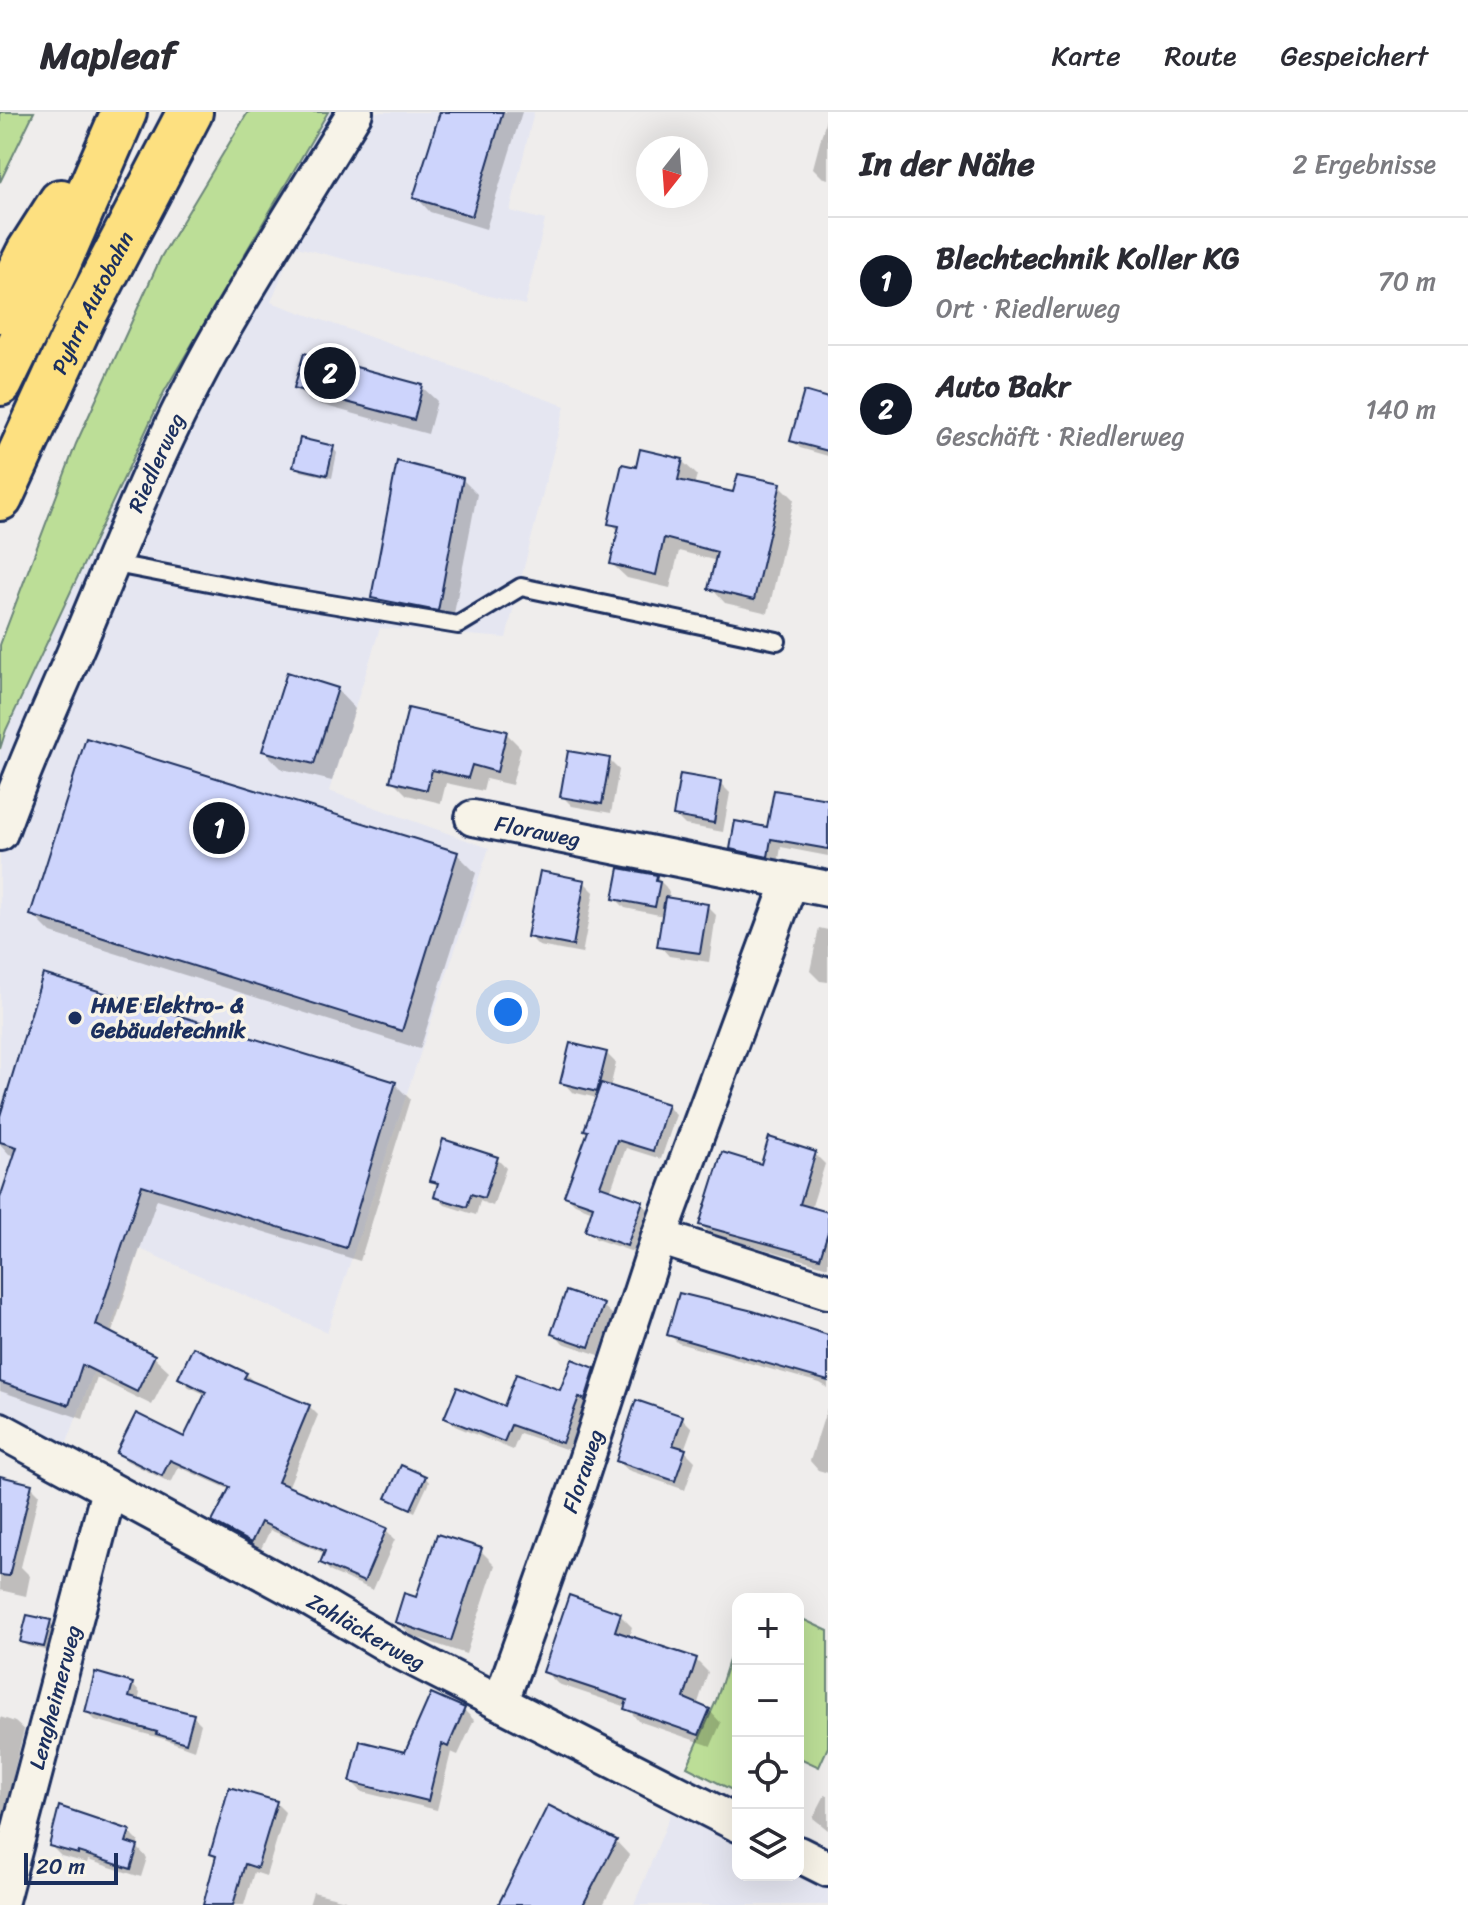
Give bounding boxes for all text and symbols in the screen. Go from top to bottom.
text: Mapleaf [40,22,176,89]
text: Karte [1051,31,1121,80]
text: Route [1165,31,1237,80]
text: Gespeichert [1281,31,1428,80]
text: In der Nähe [860,134,1035,194]
north arrow [636,136,708,208]
text: 2 Ergebnisse [1292,141,1436,187]
street label: Pyhrn Autobahn [40,224,144,381]
text: Blechtechnik Koller KG [936,231,1240,285]
text: 1 [880,258,892,304]
text: 70 m [1378,258,1436,304]
text: Ort · Riedlerweg [936,285,1120,331]
pin: 2 [304,343,356,403]
text: Auto Bakr [936,359,1070,413]
text: 2 [878,386,894,432]
text: 140 m [1365,386,1436,432]
street label: Riedlerweg [116,406,195,519]
text: Geschäft · Riedlerweg [936,413,1185,459]
pin: 1 [193,798,245,858]
street label: Floraweg [491,803,584,859]
place label: HME Elektro- & Gebäudetechnik [90,986,247,1050]
your location [488,992,528,1032]
marker: HME Elektro- & Gebäudetechnik [66,1009,84,1027]
street label: Floraweg [550,1424,615,1518]
street label: Zahläckerweg [299,1582,433,1681]
map controls [732,1593,804,1881]
button: + [732,1593,804,1665]
street label: Lengheimerweg [17,1620,92,1774]
button: − [732,1665,804,1737]
button: locate [732,1737,804,1809]
button: layers [732,1809,804,1881]
text: 20 m [36,1847,85,1886]
scale bar [24,1849,118,1885]

